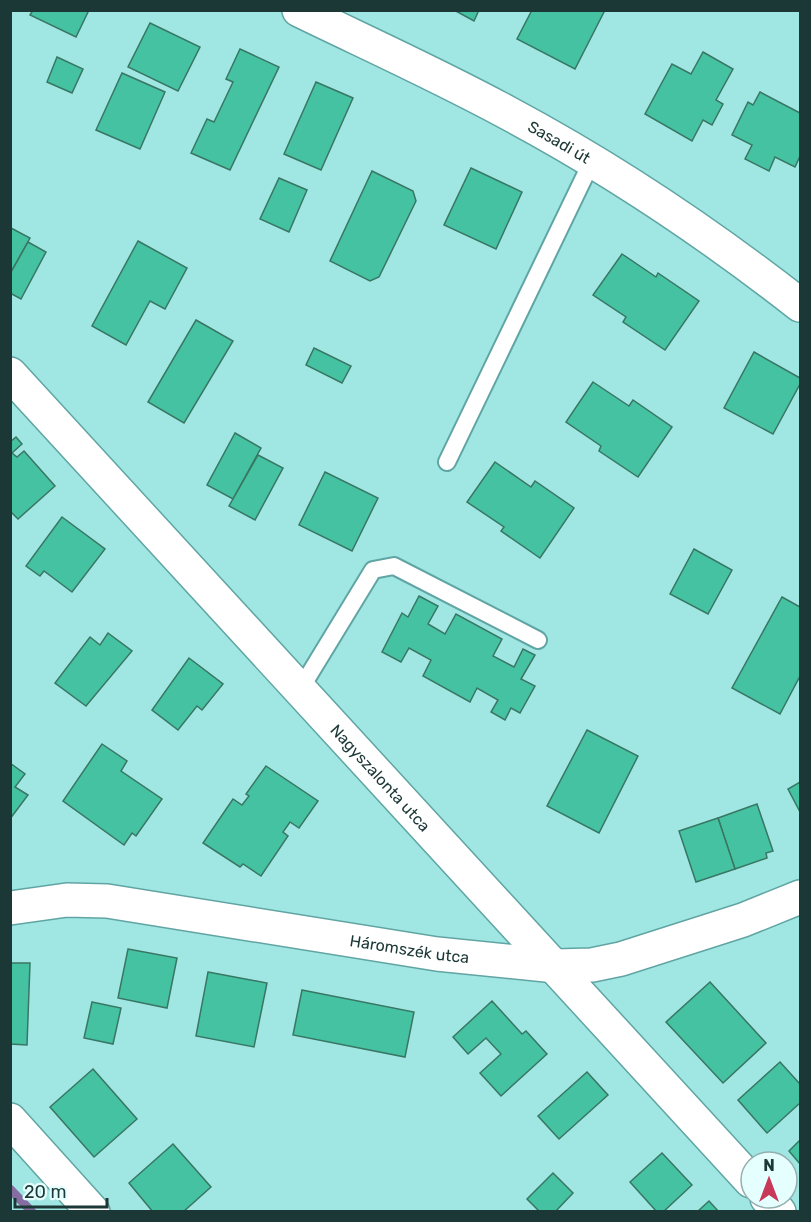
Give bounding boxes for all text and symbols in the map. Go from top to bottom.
street label: Sasadi út [525,117,594,168]
street label: Nagyszalonta utca [326,721,434,835]
street label: Háromszék utca [349,931,470,967]
north arrow [739,1150,799,1210]
text: N [763,1156,775,1175]
scale bar [15,1171,106,1209]
text: 20 m [24,1181,66,1203]

